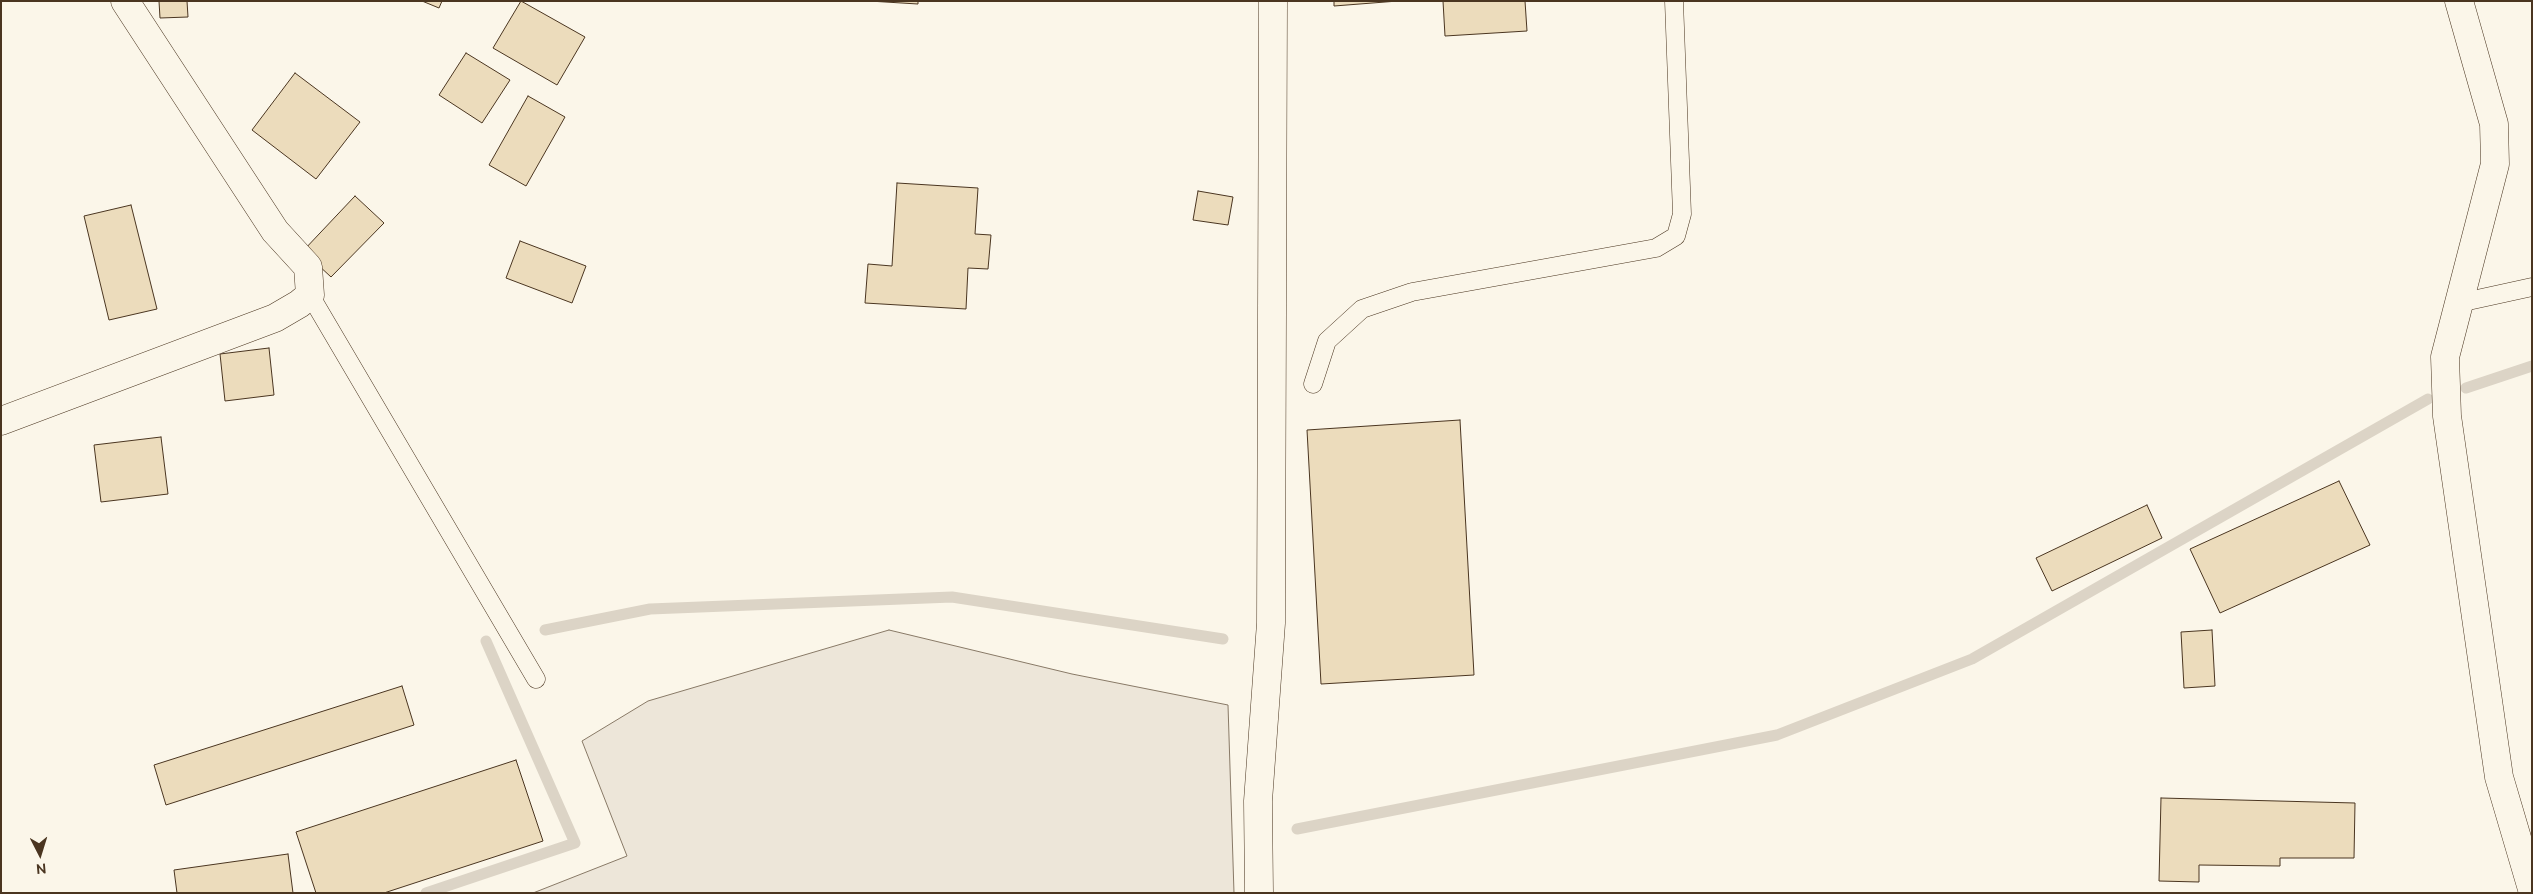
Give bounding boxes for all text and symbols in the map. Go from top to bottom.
north arrow [15,829,65,879]
text: N [35,861,47,877]

